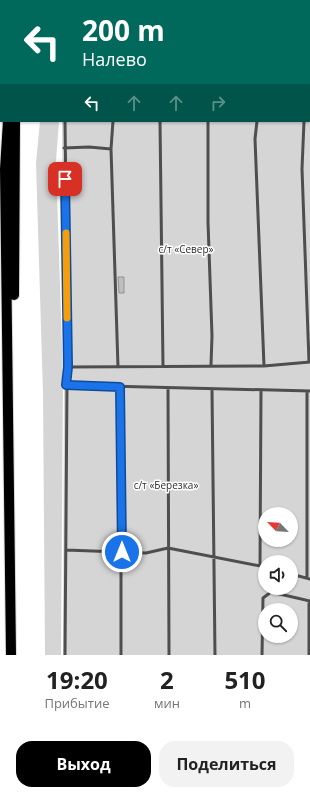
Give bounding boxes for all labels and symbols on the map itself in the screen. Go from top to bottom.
pin [48,162,82,196]
park label: с/т «Север» [158,242,214,256]
park label: с/т «Березка» [134,478,198,492]
north arrow [258,507,298,547]
position arrow [101,531,143,573]

